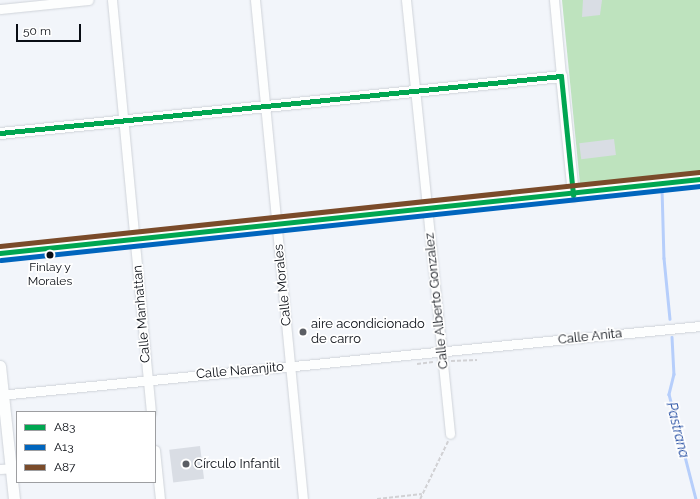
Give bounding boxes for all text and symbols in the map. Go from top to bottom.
scale bar [18,16,83,42]
text: 50 m [23,24,51,38]
street label: Calle Alberto Gonzalez [422,232,452,370]
street label: Calle Morales [271,243,295,327]
marker: Finlay y Morales [45,250,55,260]
place label: Finlay y Morales [28,261,72,289]
street label: Calle Manhattan [130,265,154,363]
place label: aire acondicionado de carro [311,317,425,348]
street label: Calle Anita [557,326,623,348]
marker: aire acondicionado de carro [298,327,308,337]
street label: Calle Naranjito [195,359,285,383]
water label: Pastrana [663,400,693,460]
legend [16,411,156,483]
text: A83 [54,420,76,434]
text: A13 [54,440,74,454]
place label: Círculo Infantil [194,456,280,472]
marker: Círculo Infantil [181,459,191,469]
text: A87 [54,460,76,474]

